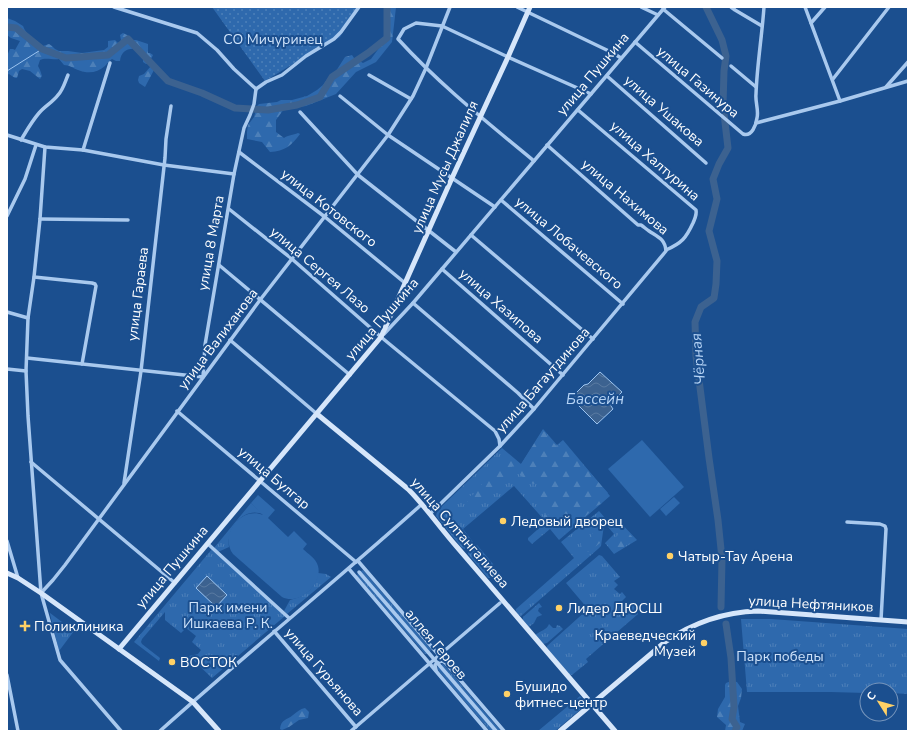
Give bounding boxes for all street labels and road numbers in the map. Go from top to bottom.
street label: улица Пушкина [553,28,633,120]
street label: улица Газинура [653,42,743,122]
street label: улица Ушакова [620,71,708,151]
street label: улица Мусы Джалиля [407,98,483,236]
street label: улица Халтурина [606,117,704,205]
street label: улица Нахимова [577,155,673,239]
street label: улица Котовского [277,164,381,252]
street label: улица Лобачевского [511,192,627,294]
street label: улица 8 Марта [193,194,229,292]
street label: улица Сергея Лазо [266,222,374,318]
street label: улица Гараева [123,246,153,342]
street label: улица Хазипова [455,264,547,348]
street label: улица Пушкина [341,274,423,364]
street label: улица Валиханова [174,284,262,394]
street label: улица Багаутдинова [492,323,594,437]
street label: улица Булгар [234,442,314,514]
street label: улица Султангалиева [406,473,514,593]
street label: улица Пушкина [132,521,212,613]
street label: улица Нефтяников [748,591,874,617]
street label: аллея Героев [401,604,472,684]
street label: улица Гурьянова [280,624,368,720]

